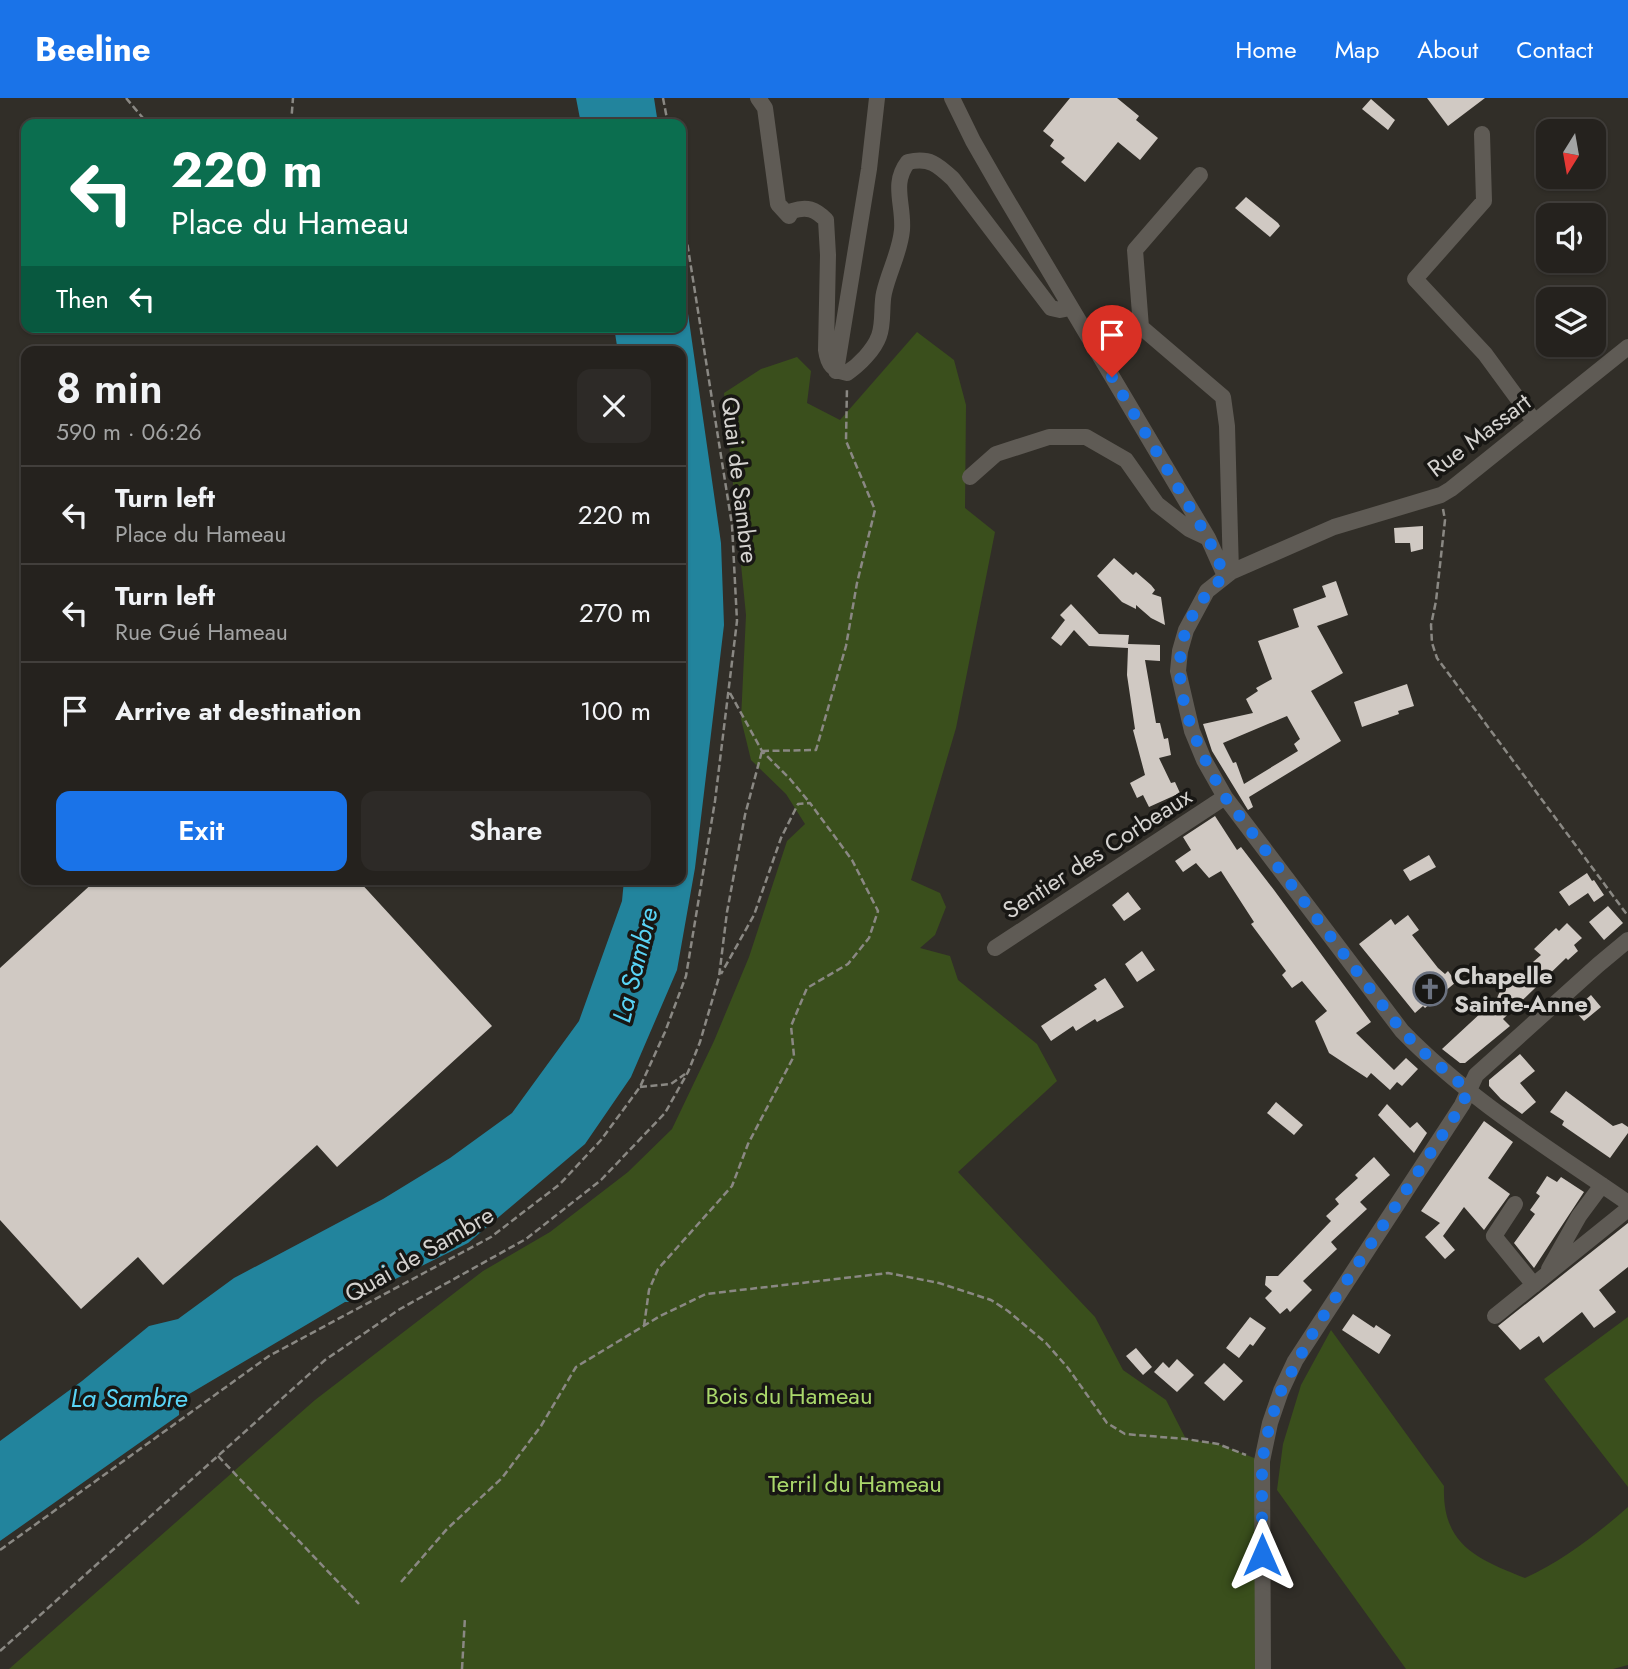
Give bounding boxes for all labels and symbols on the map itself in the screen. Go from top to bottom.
north arrow [1536,119,1606,189]
pin [1082,305,1142,377]
street label: Rue Massart [1420,384,1538,486]
street label: Quai de Sambre [712,395,768,565]
street label: Sentier des Corbeaux [996,778,1199,927]
water label: La Sambre [602,904,668,1026]
place label: Chapelle Sainte-Anne [1454,958,1588,1021]
church icon: Chapelle Sainte-Anne [1411,970,1449,1008]
street label: Quai de Sambre [338,1197,500,1311]
park label: Bois du Hameau [705,1378,873,1413]
water label: La Sambre [70,1379,188,1417]
park label: Terril du Hameau [768,1466,942,1501]
position arrow [1225,1518,1299,1592]

